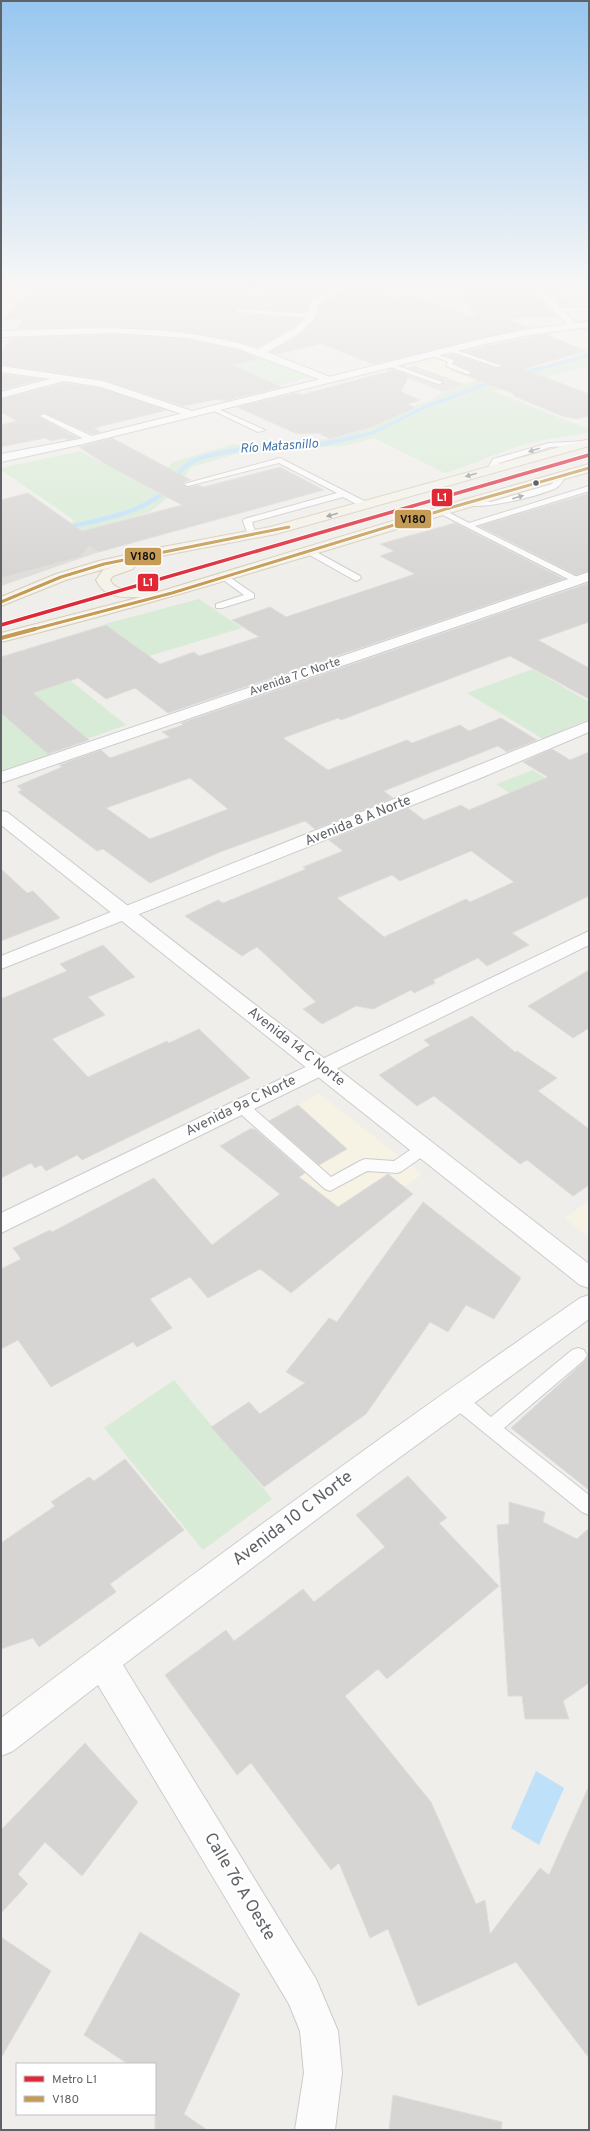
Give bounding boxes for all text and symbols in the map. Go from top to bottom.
water label: Río Matasnillo [239,436,319,458]
one-way arrow [528,447,540,453]
one-way arrow [464,472,476,478]
unlabelled marker [531,478,541,488]
line badge: L1 [431,488,453,507]
text: L1 [437,491,447,505]
one-way arrow [512,493,525,499]
line badge: V180 [394,509,432,529]
one-way arrow [326,512,338,518]
text: V180 [400,513,426,527]
line badge: V180 [124,547,162,566]
text: V180 [130,550,156,564]
line badge: L1 [137,573,159,592]
text: L1 [143,576,153,590]
street label: Avenida 7 C Norte [247,654,343,700]
street label: Avenida 8 A Norte [302,792,414,850]
street label: Avenida 14 C Norte [244,1004,348,1090]
street label: Avenida 9a C Norte [183,1072,299,1140]
street label: Avenida 10 C Norte [228,1467,358,1571]
street label: Calle 76 A Oeste [198,1829,280,1945]
legend [16,2063,156,2115]
text: Metro L1 [52,2072,97,2088]
text: V180 [52,2092,79,2108]

